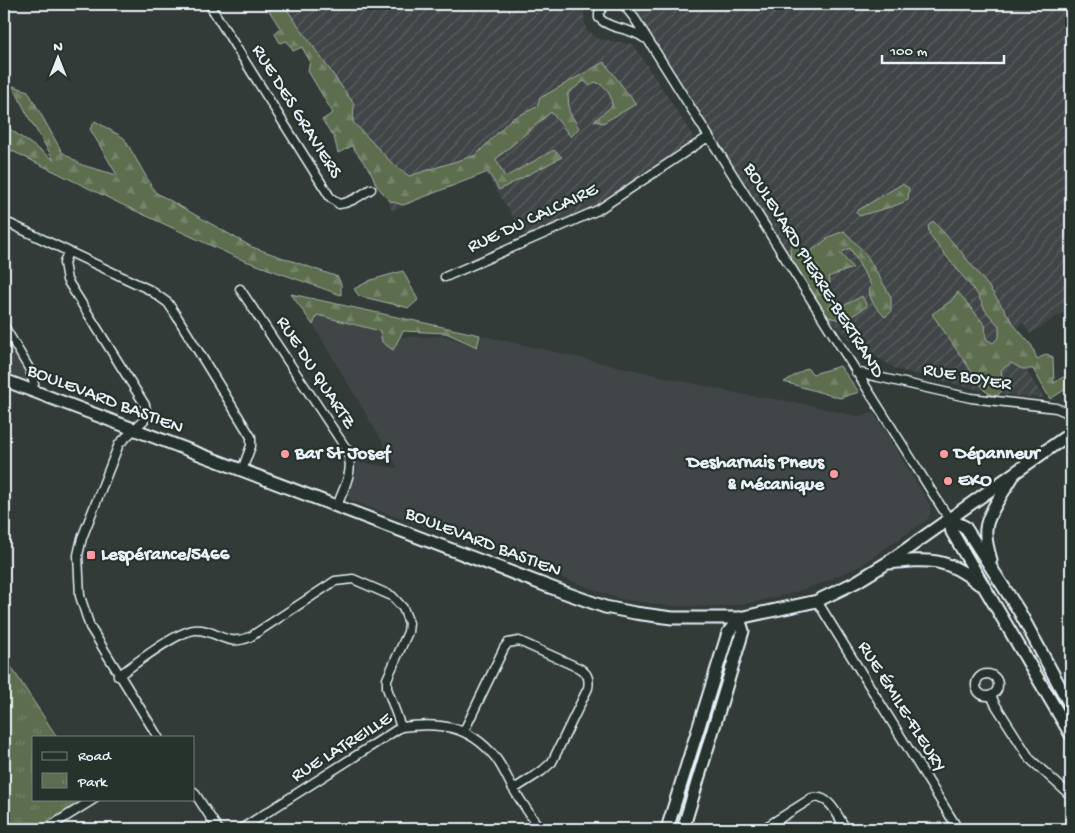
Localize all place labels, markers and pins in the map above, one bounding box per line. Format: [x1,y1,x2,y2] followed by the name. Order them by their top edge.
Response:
[294,443,392,466] place label: Bar St Josef
[952,443,1042,466] place label: Dépanneur
[279,448,291,460] marker: Bar St Josef
[938,448,950,460] marker: Dépanneur
[685,452,825,497] place label: Desharnais Pneus & Mécanique
[828,468,840,480] marker: Desharnais Pneus & Mécanique
[958,470,992,493] place label: EKO
[942,475,954,487] marker: EKO
[101,544,230,567] place label: Lespérance/5466
[85,549,97,561] marker: Lespérance/5466

